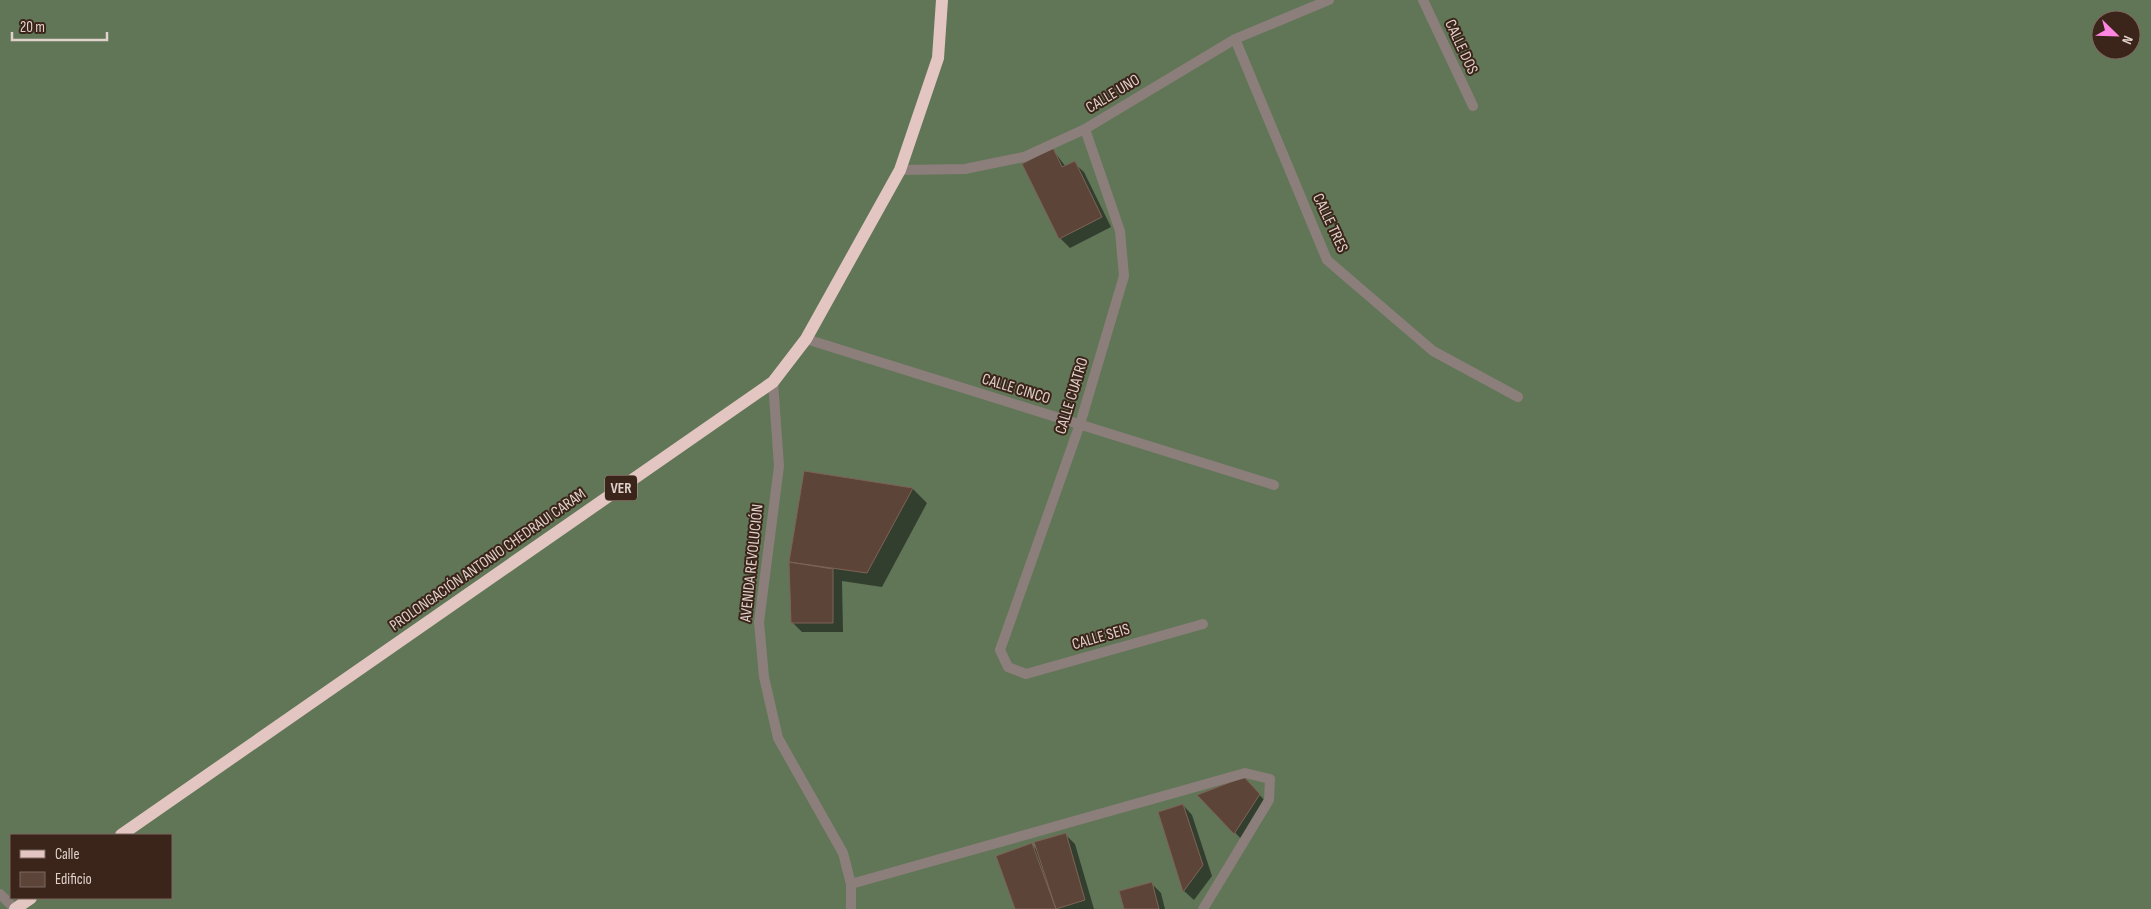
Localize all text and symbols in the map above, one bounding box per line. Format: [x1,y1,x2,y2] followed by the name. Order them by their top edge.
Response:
[12,10,108,42] scale bar
[2091,10,2141,60] north arrow
[1440,17,1482,77] street label: CALLE DOS
[20,18,45,37] text: 20 m
[2118,33,2137,47] text: N
[1083,70,1144,117] street label: CALLE UNO
[1308,190,1352,256] street label: CALLE TRES
[1051,355,1093,437] street label: CALLE CUATRO
[980,370,1052,408] street label: CALLE CINCO
[605,476,637,500] road number: VER
[386,485,590,635] street label: PROLONGACIÓN ANTONIO CHEDRAUI CARAM
[736,503,768,624] street label: AVENIDA REVOLUCIÓN
[1070,620,1132,654] street label: CALLE SEIS
[10,834,172,899] legend
[55,845,79,864] text: Calle
[55,870,92,889] text: Edificio

